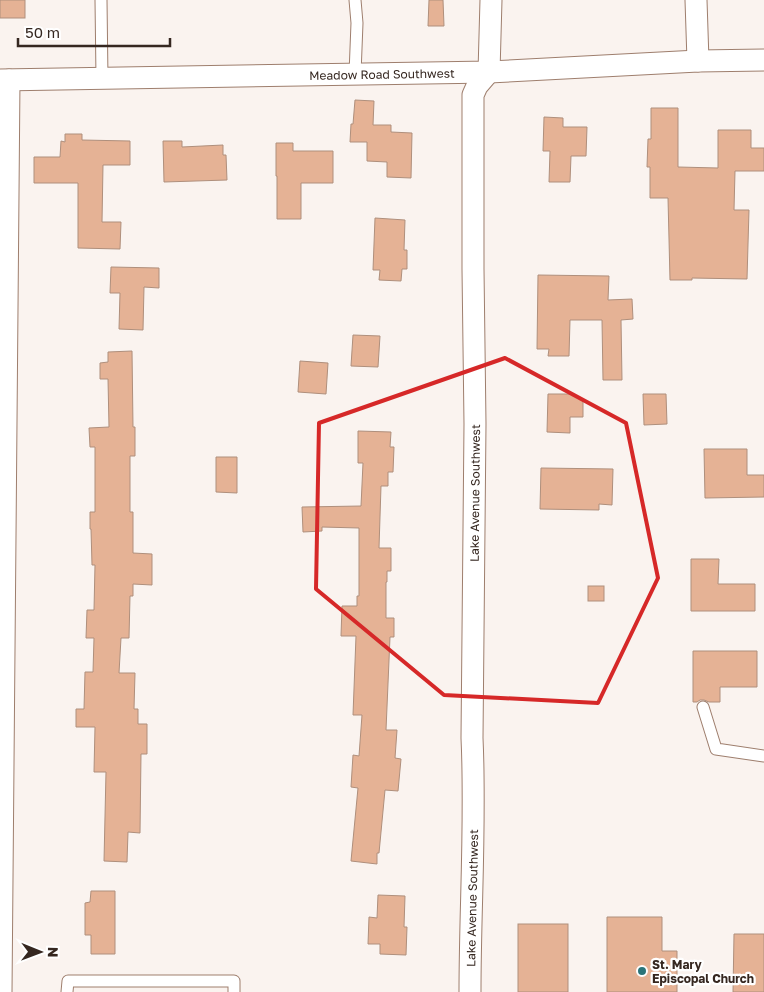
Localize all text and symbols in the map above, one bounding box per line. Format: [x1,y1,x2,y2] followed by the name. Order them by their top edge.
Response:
[18,15,170,47] scale bar
[25,23,60,41] text: 50 m
[309,65,455,82] street label: Meadow Road Southwest
[466,424,482,562] street label: Lake Avenue Southwest
[463,829,481,967] street label: Lake Avenue Southwest
[15,927,65,977] north arrow
[45,947,62,958] text: N
[652,957,754,986] place label: St. Mary Episcopal Church
[636,965,648,977] marker: St. Mary Episcopal Church

